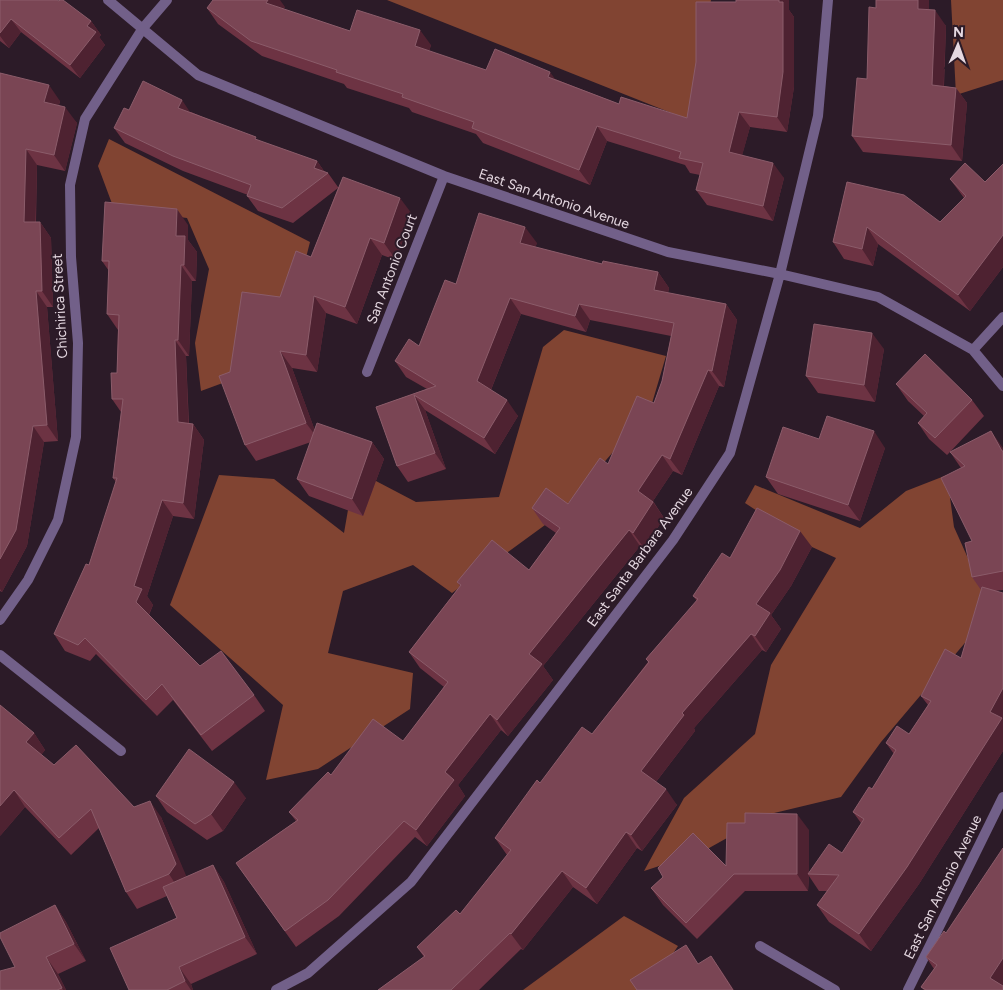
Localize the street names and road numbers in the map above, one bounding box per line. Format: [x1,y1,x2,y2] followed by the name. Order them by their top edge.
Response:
[476,165,632,233] street label: East San Antonio Avenue
[363,212,421,326] street label: San Antonio Court
[49,253,71,359] street label: Chichirica Street
[584,484,697,630] street label: East Santa Barbara Avenue
[901,812,986,962] street label: East San Antonio Avenue

